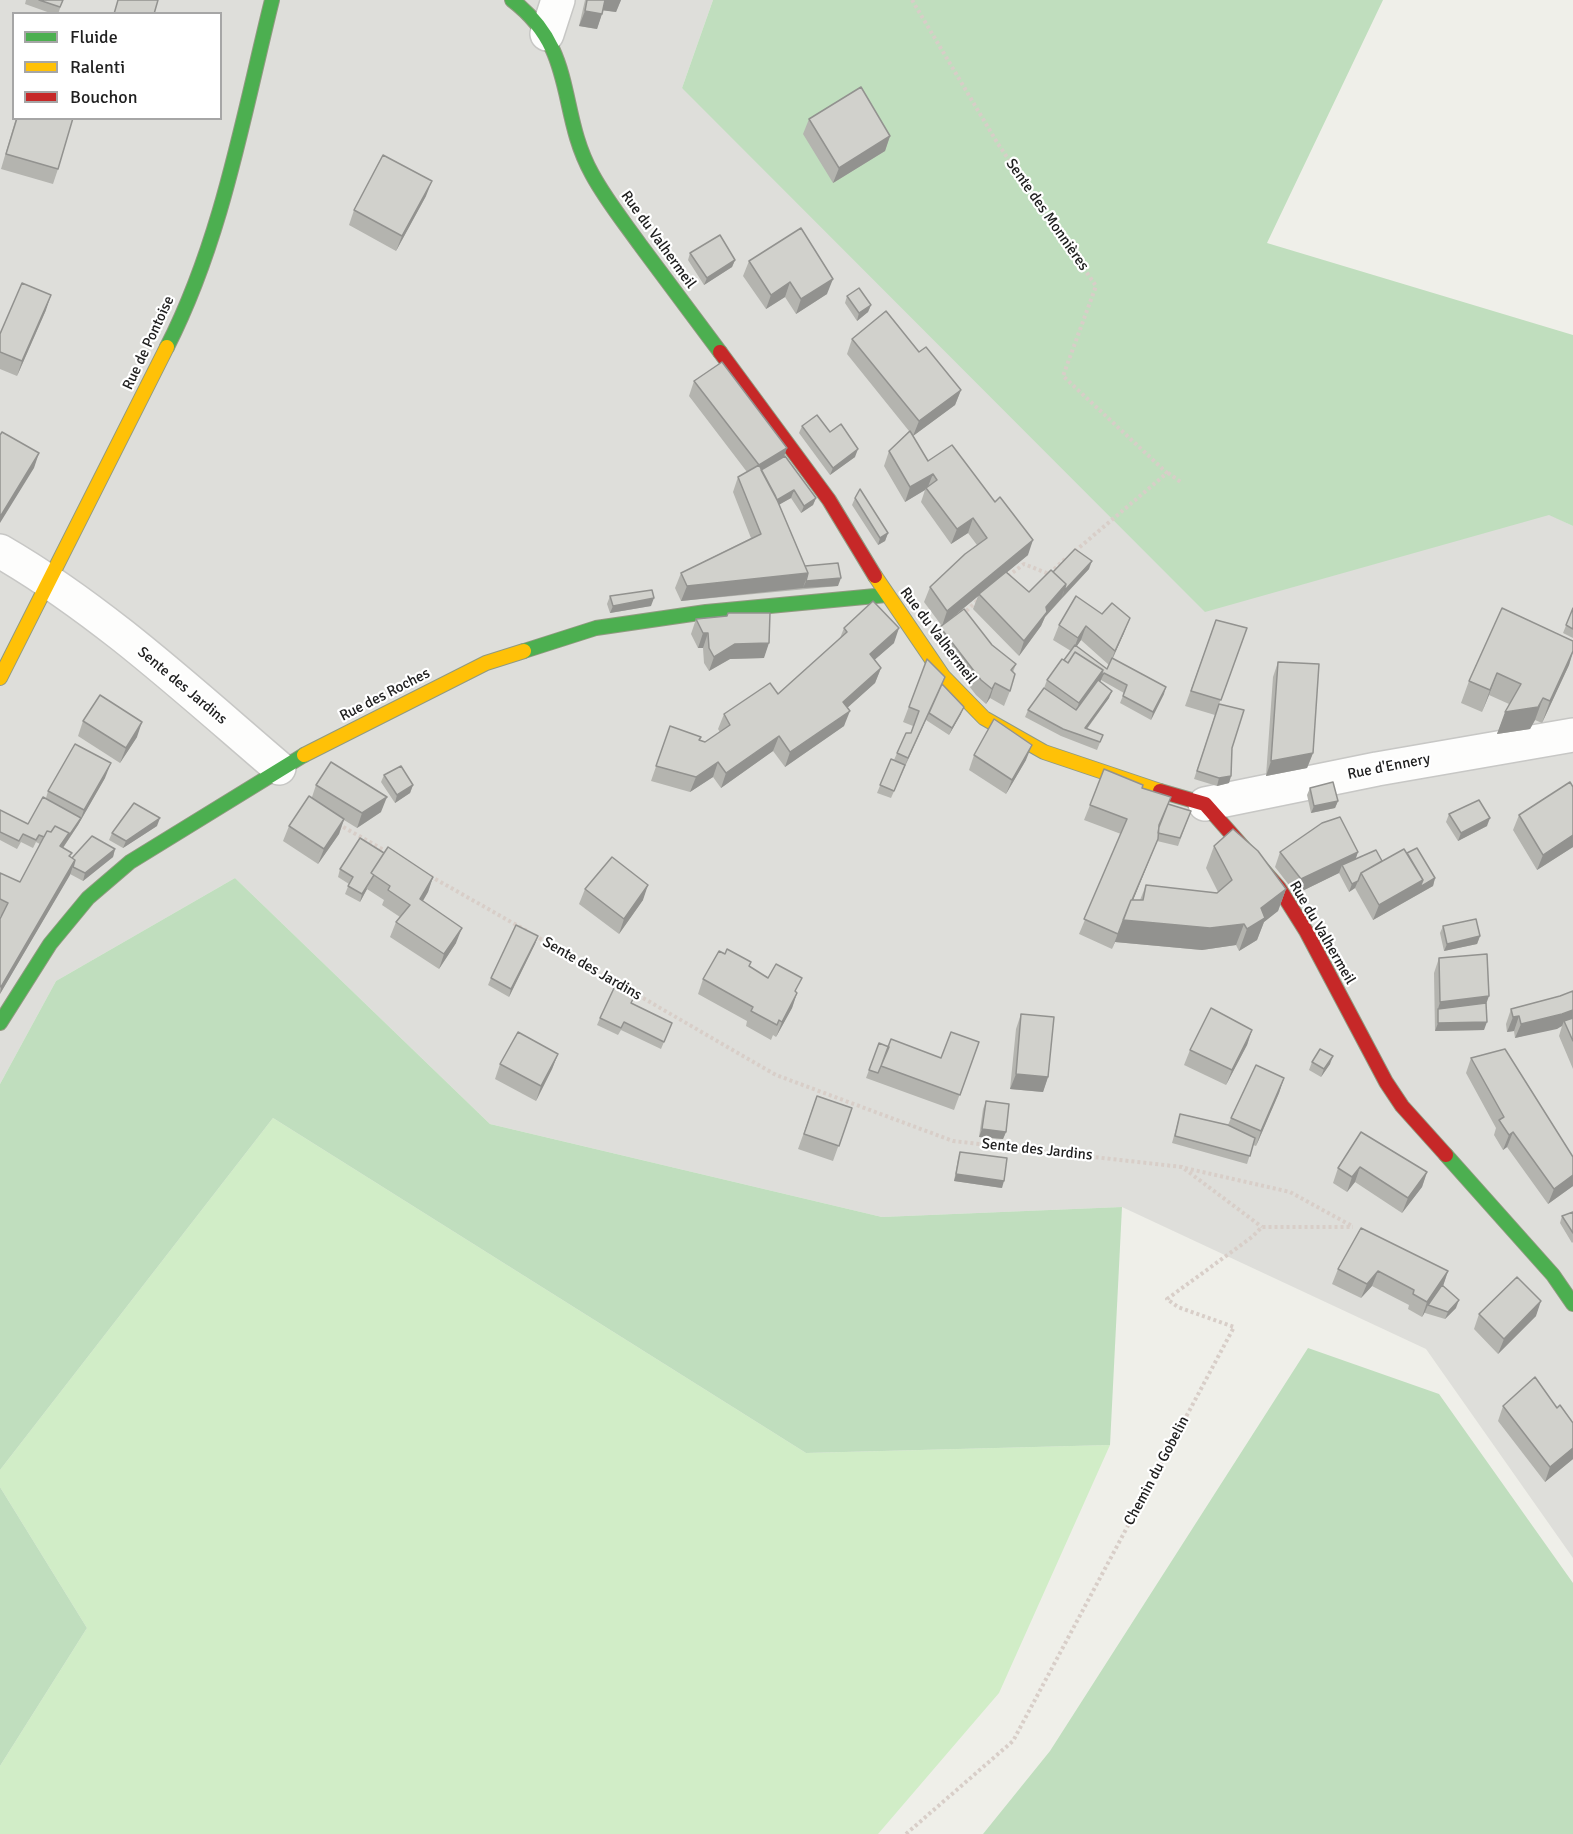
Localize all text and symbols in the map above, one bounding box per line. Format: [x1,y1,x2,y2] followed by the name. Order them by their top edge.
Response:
[12,12,222,120] legend
[70,26,118,48] text: Fluide
[70,56,125,78] text: Ralenti
[70,86,138,108] text: Bouchon
[1002,156,1092,274] street label: Sente des Monnières
[617,188,699,292] street label: Rue du Valhermeil
[119,293,179,393] street label: Rue de Pontoise
[896,584,980,688] street label: Rue du Valhermeil
[134,643,230,729] street label: Sente des Jardins
[337,665,433,725] street label: Rue des Roches
[1346,750,1432,784] street label: Rue d'Ennery
[1285,878,1359,988] street label: Rue du Valhermeil
[539,933,645,1005] street label: Sente des Jardins
[981,1135,1093,1165] street label: Sente des Jardins
[1121,1413,1193,1529] street label: Chemin du Gobelin

